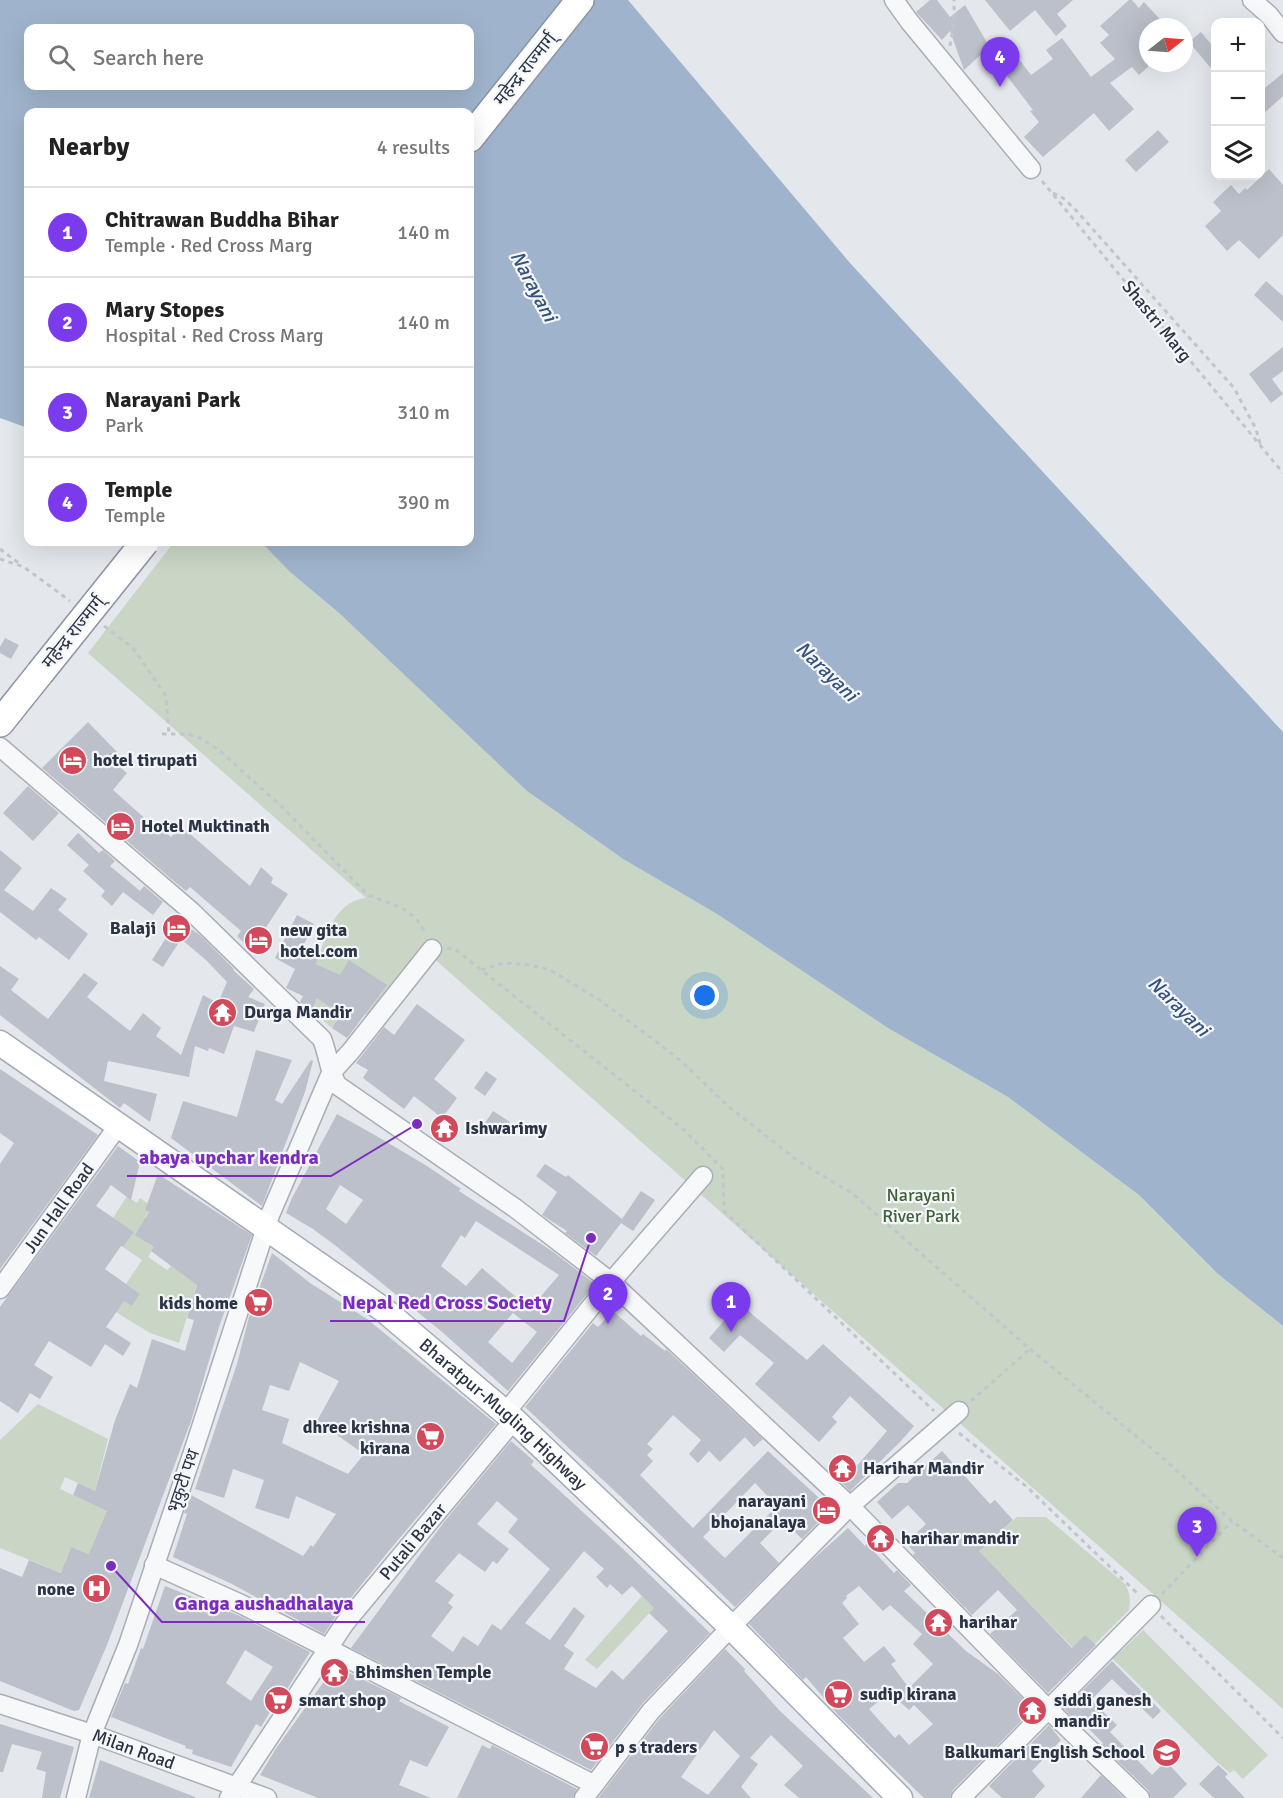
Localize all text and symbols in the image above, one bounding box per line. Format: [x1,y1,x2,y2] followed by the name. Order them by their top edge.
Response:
[1139,18,1193,72] north arrow
[1211,18,1265,180] map controls
[1211,18,1265,72] button: +
[24,24,474,90] search box
[489,26,563,110] street label: महेन्द्र राज्मार्ग्
[980,38,1020,87] pin: 4
[45,41,78,74] icon: search
[93,44,204,71] text: Search here
[1211,72,1265,126] button: −
[1211,126,1265,180] button: layers
[48,131,129,163] text: Nearby
[377,135,450,160] text: 4 results
[105,206,339,233] text: Chitrawan Buddha Bihar
[62,220,73,245] text: 1
[397,220,450,245] text: 140 m
[105,233,312,258] text: Temple · Red Cross Marg
[505,247,563,327] water label: Narayani
[1117,276,1197,366] street label: Shastri Marg
[105,296,224,323] text: Mary Stopes
[62,310,73,335] text: 2
[397,310,450,335] text: 140 m
[105,323,324,348] text: Hospital · Red Cross Marg
[105,386,241,413] text: Narayani Park
[62,400,73,425] text: 3
[397,400,450,425] text: 310 m
[105,413,143,438] text: Park
[105,476,172,503] text: Temple
[62,490,73,515] text: 4
[397,490,450,515] text: 390 m
[105,503,165,528] text: Temple
[37,589,111,673] street label: महेन्द्र राज्मार्ग्
[790,636,864,708] water label: Narayani
[56,744,88,776] hotel icon: hotel tirupati
[93,749,197,771] place label: hotel tirupati
[104,810,136,842] hotel icon: Hotel Muktinath
[141,815,270,837] place label: Hotel Muktinath
[161,912,193,944] hotel icon: Balaji
[110,917,156,939] place label: Balaji
[280,919,358,962] place label: new gita hotel.com
[243,924,275,956] hotel icon: new gita hotel.com
[1142,971,1216,1043] water label: Narayani
[690,981,719,1010] your location
[207,996,239,1028] temple icon: Durga Mandir
[244,1001,353,1023] place label: Durga Mandir
[428,1112,460,1144] temple icon: Ishwarimy
[465,1117,547,1139] place label: Ishwarimy
[127,1138,331,1176] callout: abaya upchar kendra
[139,1145,319,1170] text: abaya upchar kendra
[19,1159,99,1257] street label: Jun Hall Road
[882,1184,960,1227] park label: Narayani River Park
[588,1274,628,1324] pin: 2
[712,1282,750,1332] pin: 1
[330,1283,564,1321] callout: Nepal Red Cross Society
[243,1287,275,1319] supermarket icon: kids home
[342,1290,552,1315] text: Nepal Red Cross Society
[159,1292,238,1314] place label: kids home
[415,1334,592,1495] street label: Bharatpur-Mugling Highway
[303,1416,410,1459] place label: dhree krishna kirana
[415,1421,447,1453] supermarket icon: dhree krishna kirana
[162,1446,205,1516] street label: भृकुटी पथ
[826,1452,858,1484] temple icon: Harihar Mandir
[863,1457,985,1479] place label: Harihar Mandir
[711,1490,806,1533] place label: narayani bhojanalaya
[811,1495,843,1527] hotel icon: narayani bhojanalaya
[375,1498,451,1584] street label: Putali Bazar
[1178,1508,1216,1557] pin: 3
[864,1522,896,1554] temple icon: harihar mandir
[901,1527,1020,1549] place label: harihar mandir
[80,1573,112,1605] hospital icon: none
[37,1578,75,1600] place label: none
[162,1584,365,1622] callout: Ganga aushadhalaya
[175,1591,353,1616] text: Ganga aushadhalaya
[922,1606,954,1638] temple icon: harihar
[959,1611,1018,1633] place label: harihar
[318,1656,350,1688] temple icon: Bhimshen Temple
[355,1661,491,1683] place label: Bhimshen Temple
[823,1678,855,1710] supermarket icon: sudip kirana
[860,1683,957,1705] place label: sudip kirana
[262,1684,294,1716] supermarket icon: smart shop
[299,1689,386,1711] place label: smart shop
[1054,1689,1152,1732] place label: siddi ganesh mandir
[1017,1694,1049,1726] temple icon: siddi ganesh mandir
[89,1724,178,1774] street label: Milan Road
[578,1731,610,1763] supermarket icon: p s traders
[615,1736,697,1758] place label: p s traders
[1150,1736,1182,1768] school or university icon: Balkumari English School
[944,1741,1145,1763] place label: Balkumari English School

